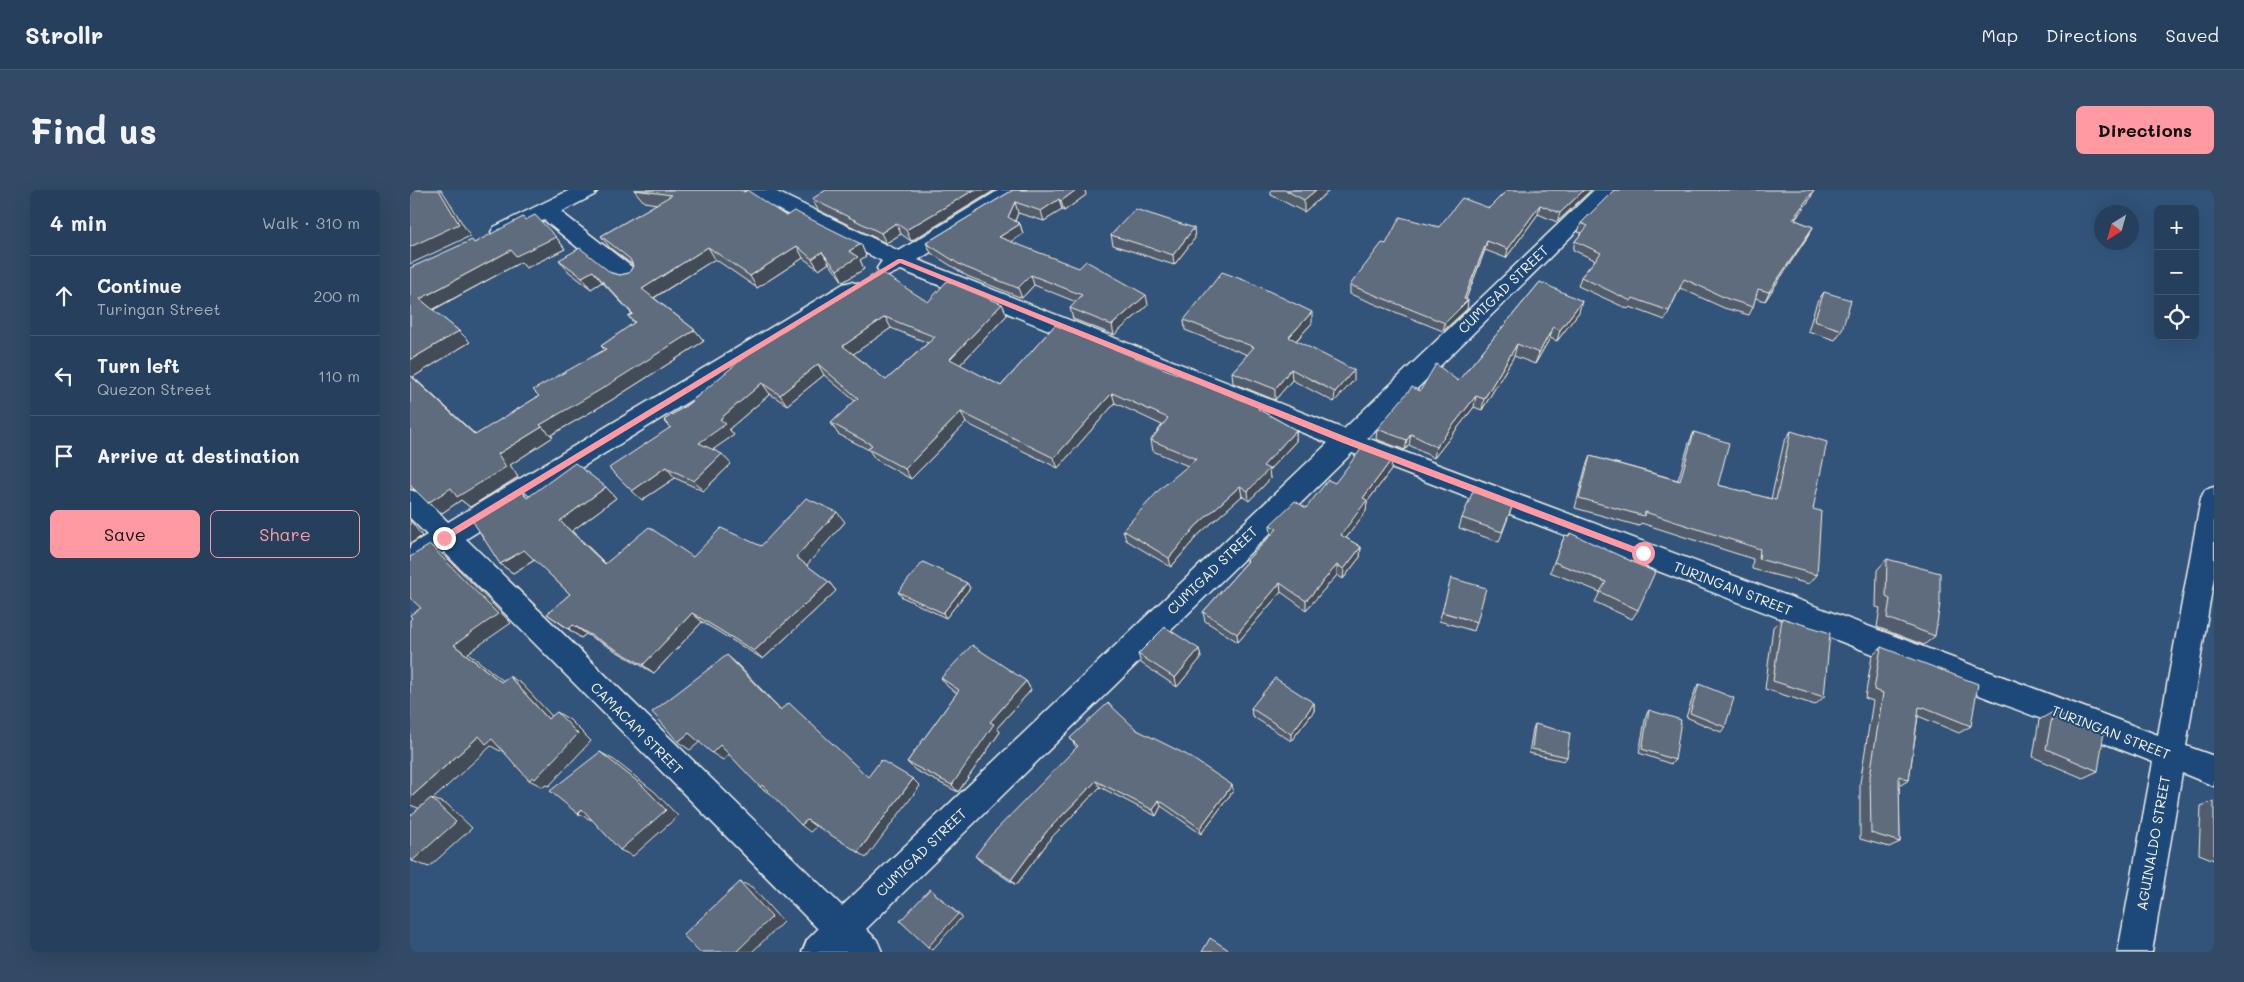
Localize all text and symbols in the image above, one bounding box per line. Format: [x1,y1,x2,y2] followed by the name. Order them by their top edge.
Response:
[25,19,103,50] text: Strollr
[1981,23,2018,47] text: Map
[2046,23,2138,47] text: Directions
[2166,23,2219,47] text: Saved
[2076,106,2214,154] button: Directions
[30,107,157,153] text: Find us
[2094,205,2139,250] north arrow
[2154,205,2199,340] map controls
[2154,205,2199,250] button: +
[50,209,107,236] text: 4 min
[262,212,360,233] text: Walk · 310 m
[1453,241,1553,337] street label: CUMIGAD STREET
[2154,250,2199,295] button: −
[97,273,182,298] text: Continue
[50,282,78,310] icon: ahead
[313,285,360,306] text: 200 m
[2154,295,2199,340] button: locate
[97,298,221,319] text: Turingan Street
[97,353,180,378] text: Turn left
[50,362,78,390] icon: left
[318,365,360,386] text: 110 m
[97,378,211,399] text: Quezon Street
[50,442,78,470] icon: arrive
[97,443,300,468] text: Arrive at destination
[50,510,200,558] button: Save
[210,510,360,558] button: Share
[1162,522,1262,618] street label: CUMIGAD STREET
[433,527,456,550] route end
[1632,542,1655,565] route start
[1671,557,1795,620] street label: TURINGAN STREET
[587,678,688,779] street label: CAMACAM STREET
[2049,701,2173,764] street label: TURINGAN STREET
[2132,774,2174,912] street label: AGUINALDO STREET
[871,804,971,900] street label: CUMIGAD STREET

